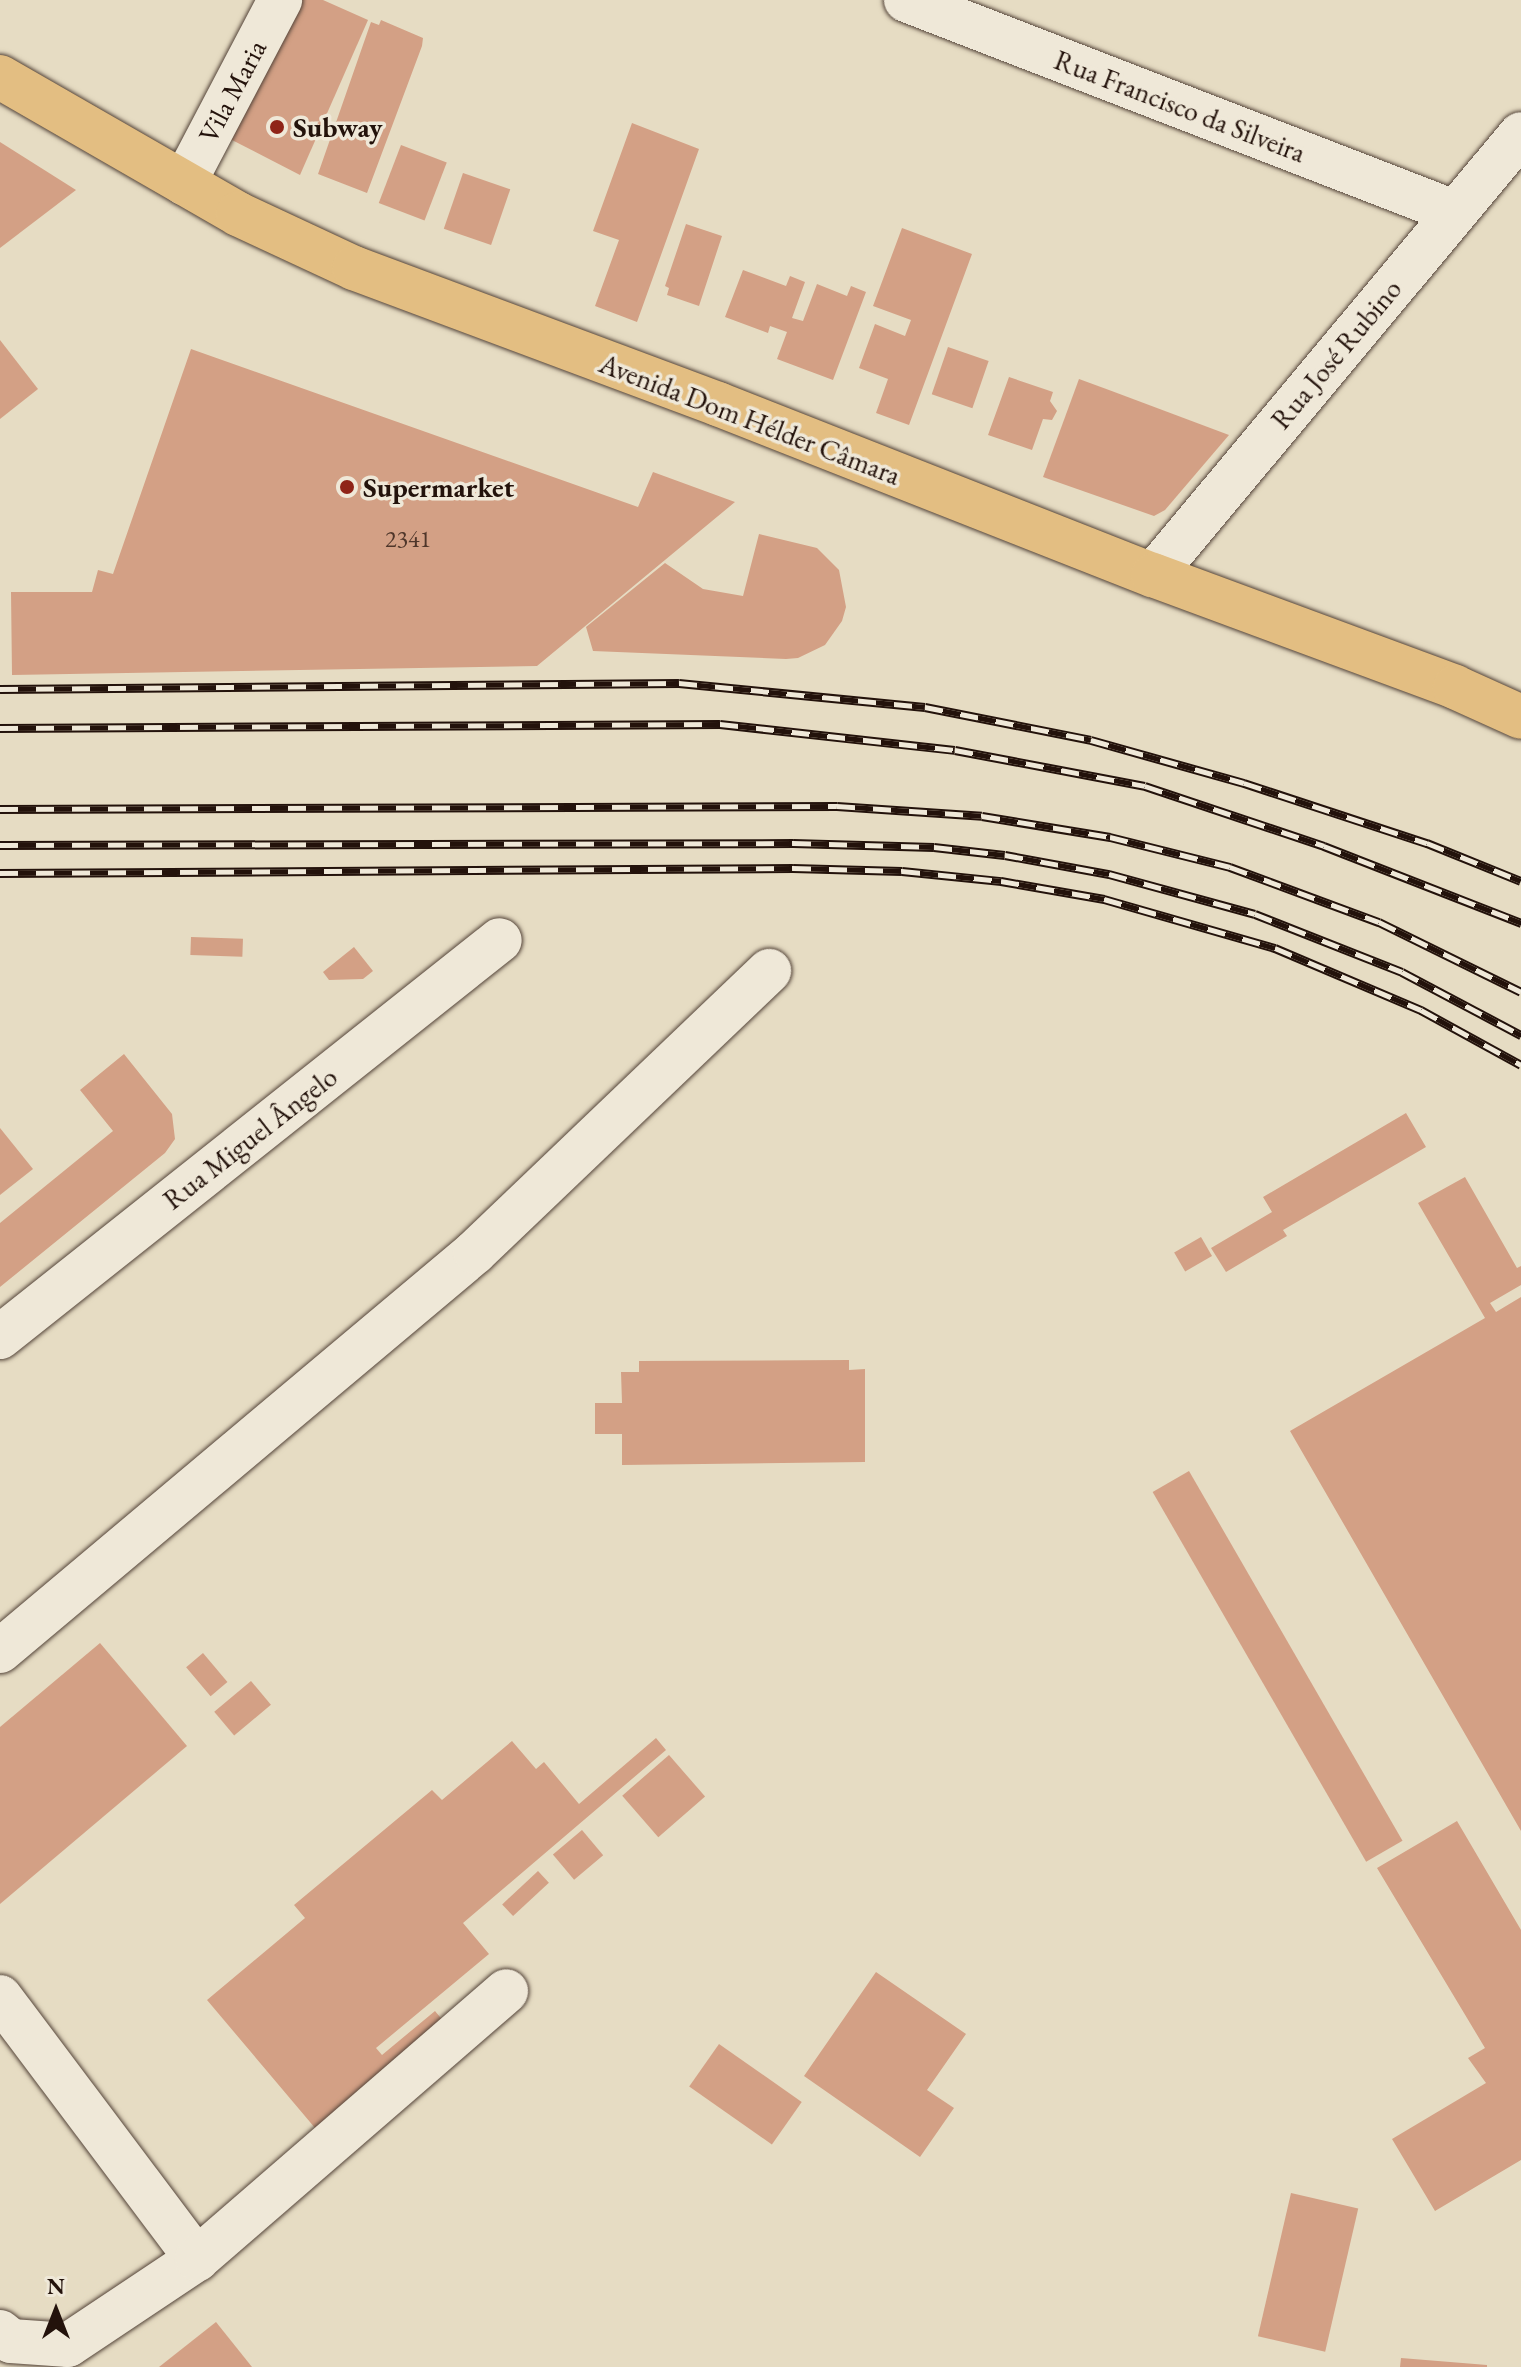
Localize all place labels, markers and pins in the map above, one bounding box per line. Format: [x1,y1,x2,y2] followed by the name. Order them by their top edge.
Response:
[293,110,382,144] place label: Subway
[268,118,286,136] marker: Subway
[363,470,514,504] place label: Supermarket
[338,478,356,496] marker: Supermarket

